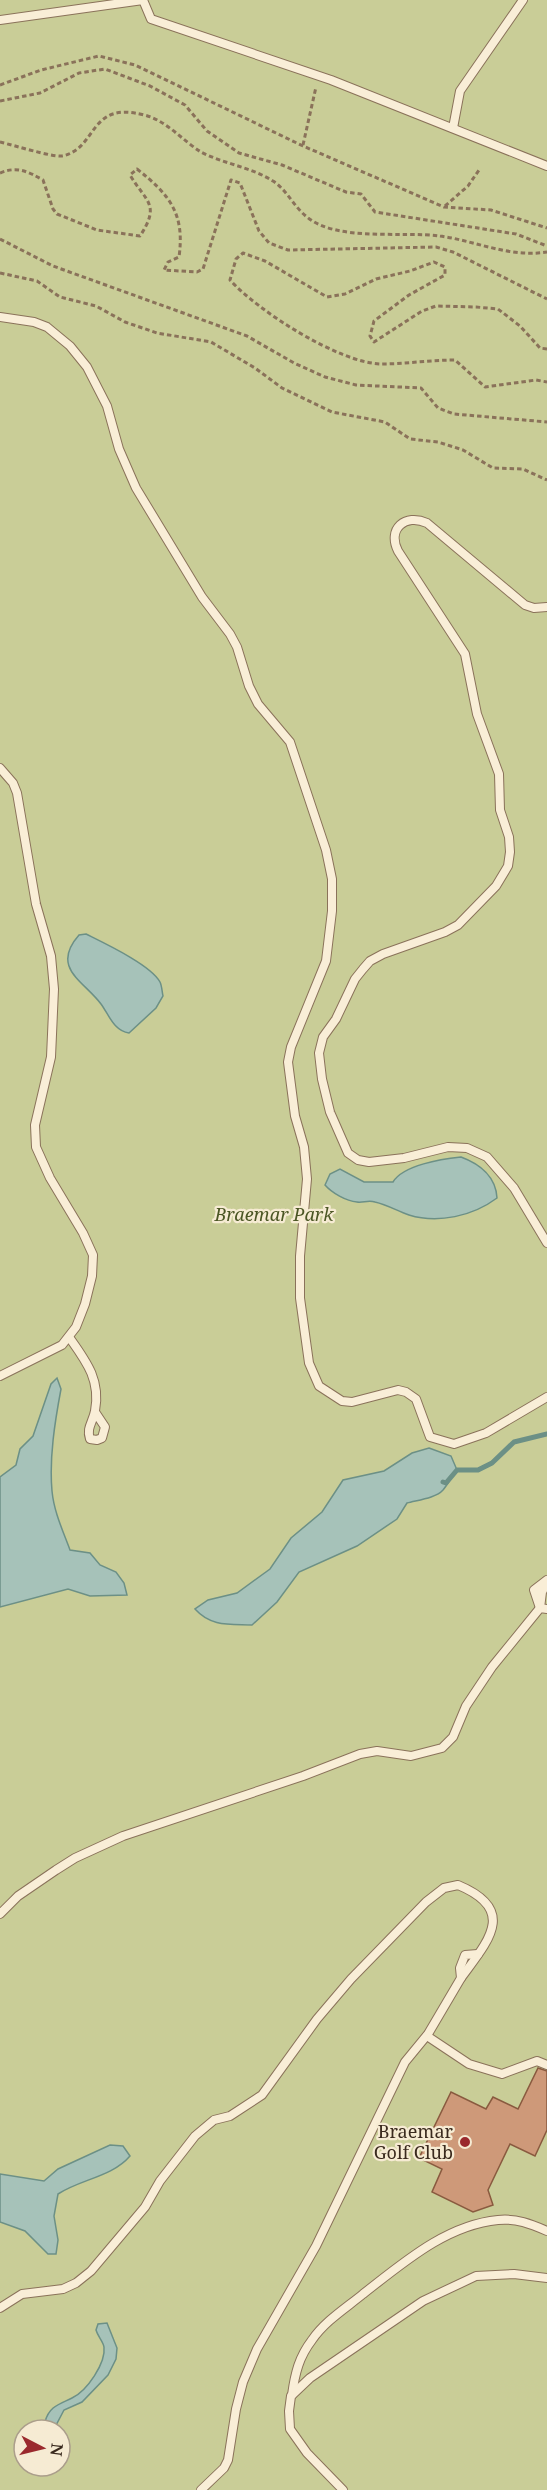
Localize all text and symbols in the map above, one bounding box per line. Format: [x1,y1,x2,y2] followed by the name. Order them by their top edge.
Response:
[213,1202,334,1226] park label: Braemar Park
[374,2119,454,2164] place label: Braemar Golf Club
[458,2135,472,2149] marker: Braemar Golf Club
[12,2418,72,2478] north arrow
[45,2442,69,2458] text: N

